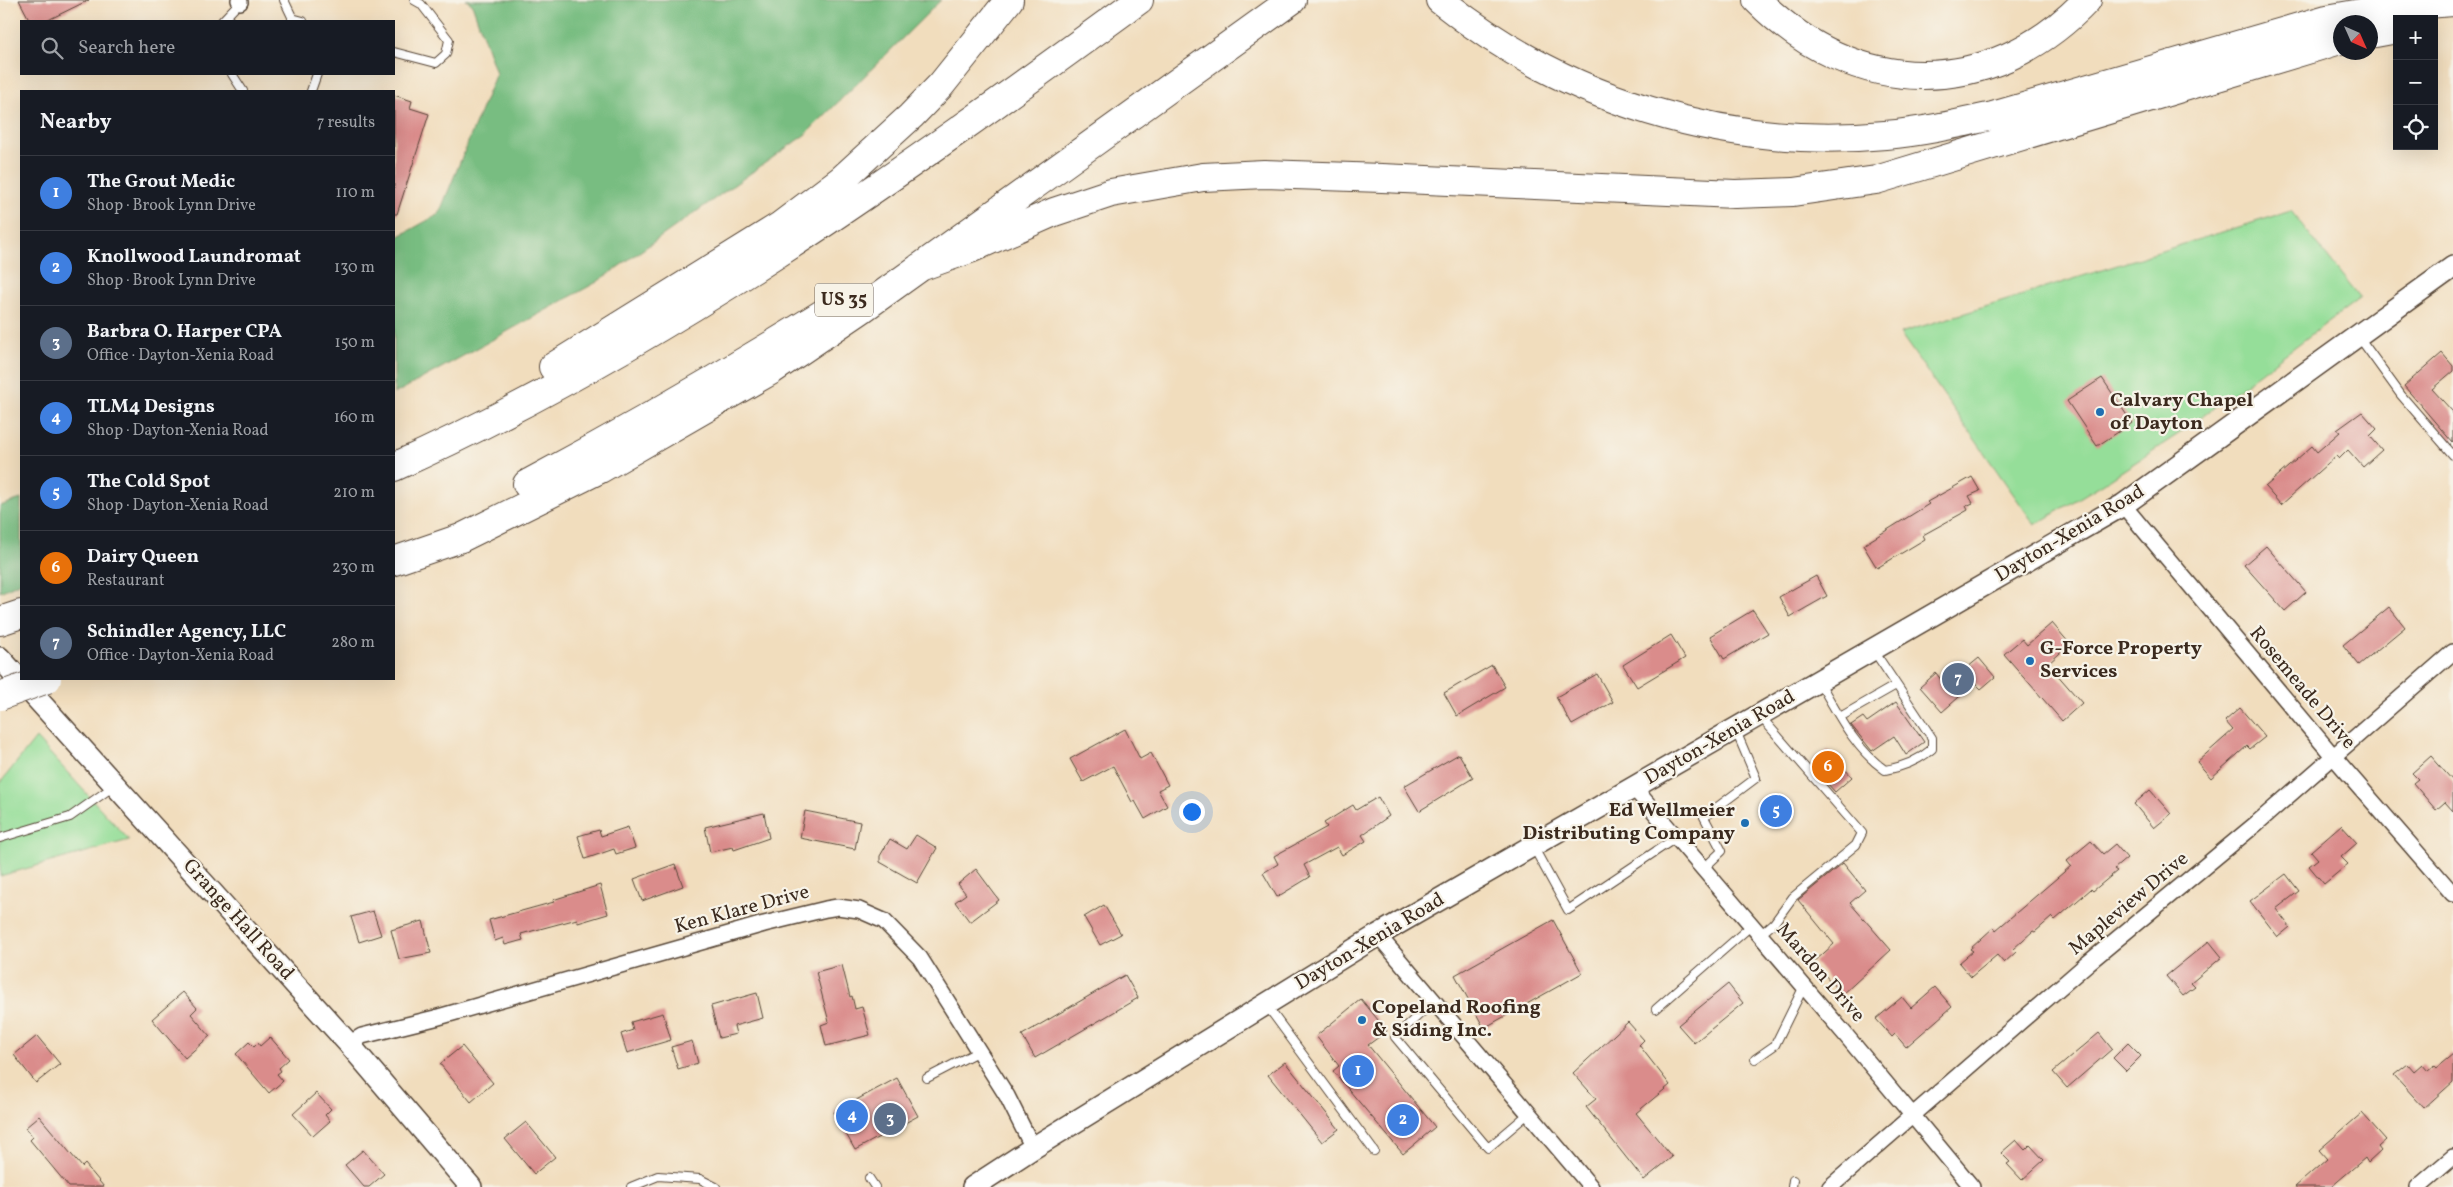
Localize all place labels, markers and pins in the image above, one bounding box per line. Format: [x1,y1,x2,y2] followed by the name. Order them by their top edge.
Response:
[2110,387,2254,438] place label: Calvary Chapel of Dayton
[2094,406,2106,418] marker: Calvary Chapel of Dayton
[2040,635,2202,686] place label: G-Force Property Services
[2024,655,2036,667] marker: G-Force Property Services
[1942,660,1974,698] pin: 7
[1812,748,1844,786] pin: 6
[1760,792,1792,830] pin: 5
[1523,797,1735,848] place label: Ed Wellmeier Distributing Company
[1739,817,1751,829] marker: Ed Wellmeier Distributing Company
[1372,994,1541,1045] place label: Copeland Roofing & Siding Inc.
[1356,1014,1368,1026] marker: Copeland Roofing & Siding Inc.
[1342,1052,1374,1090] pin: 1
[836,1097,868,1135] pin: 4
[874,1100,906,1138] pin: 3
[1387,1101,1419,1139] pin: 2

